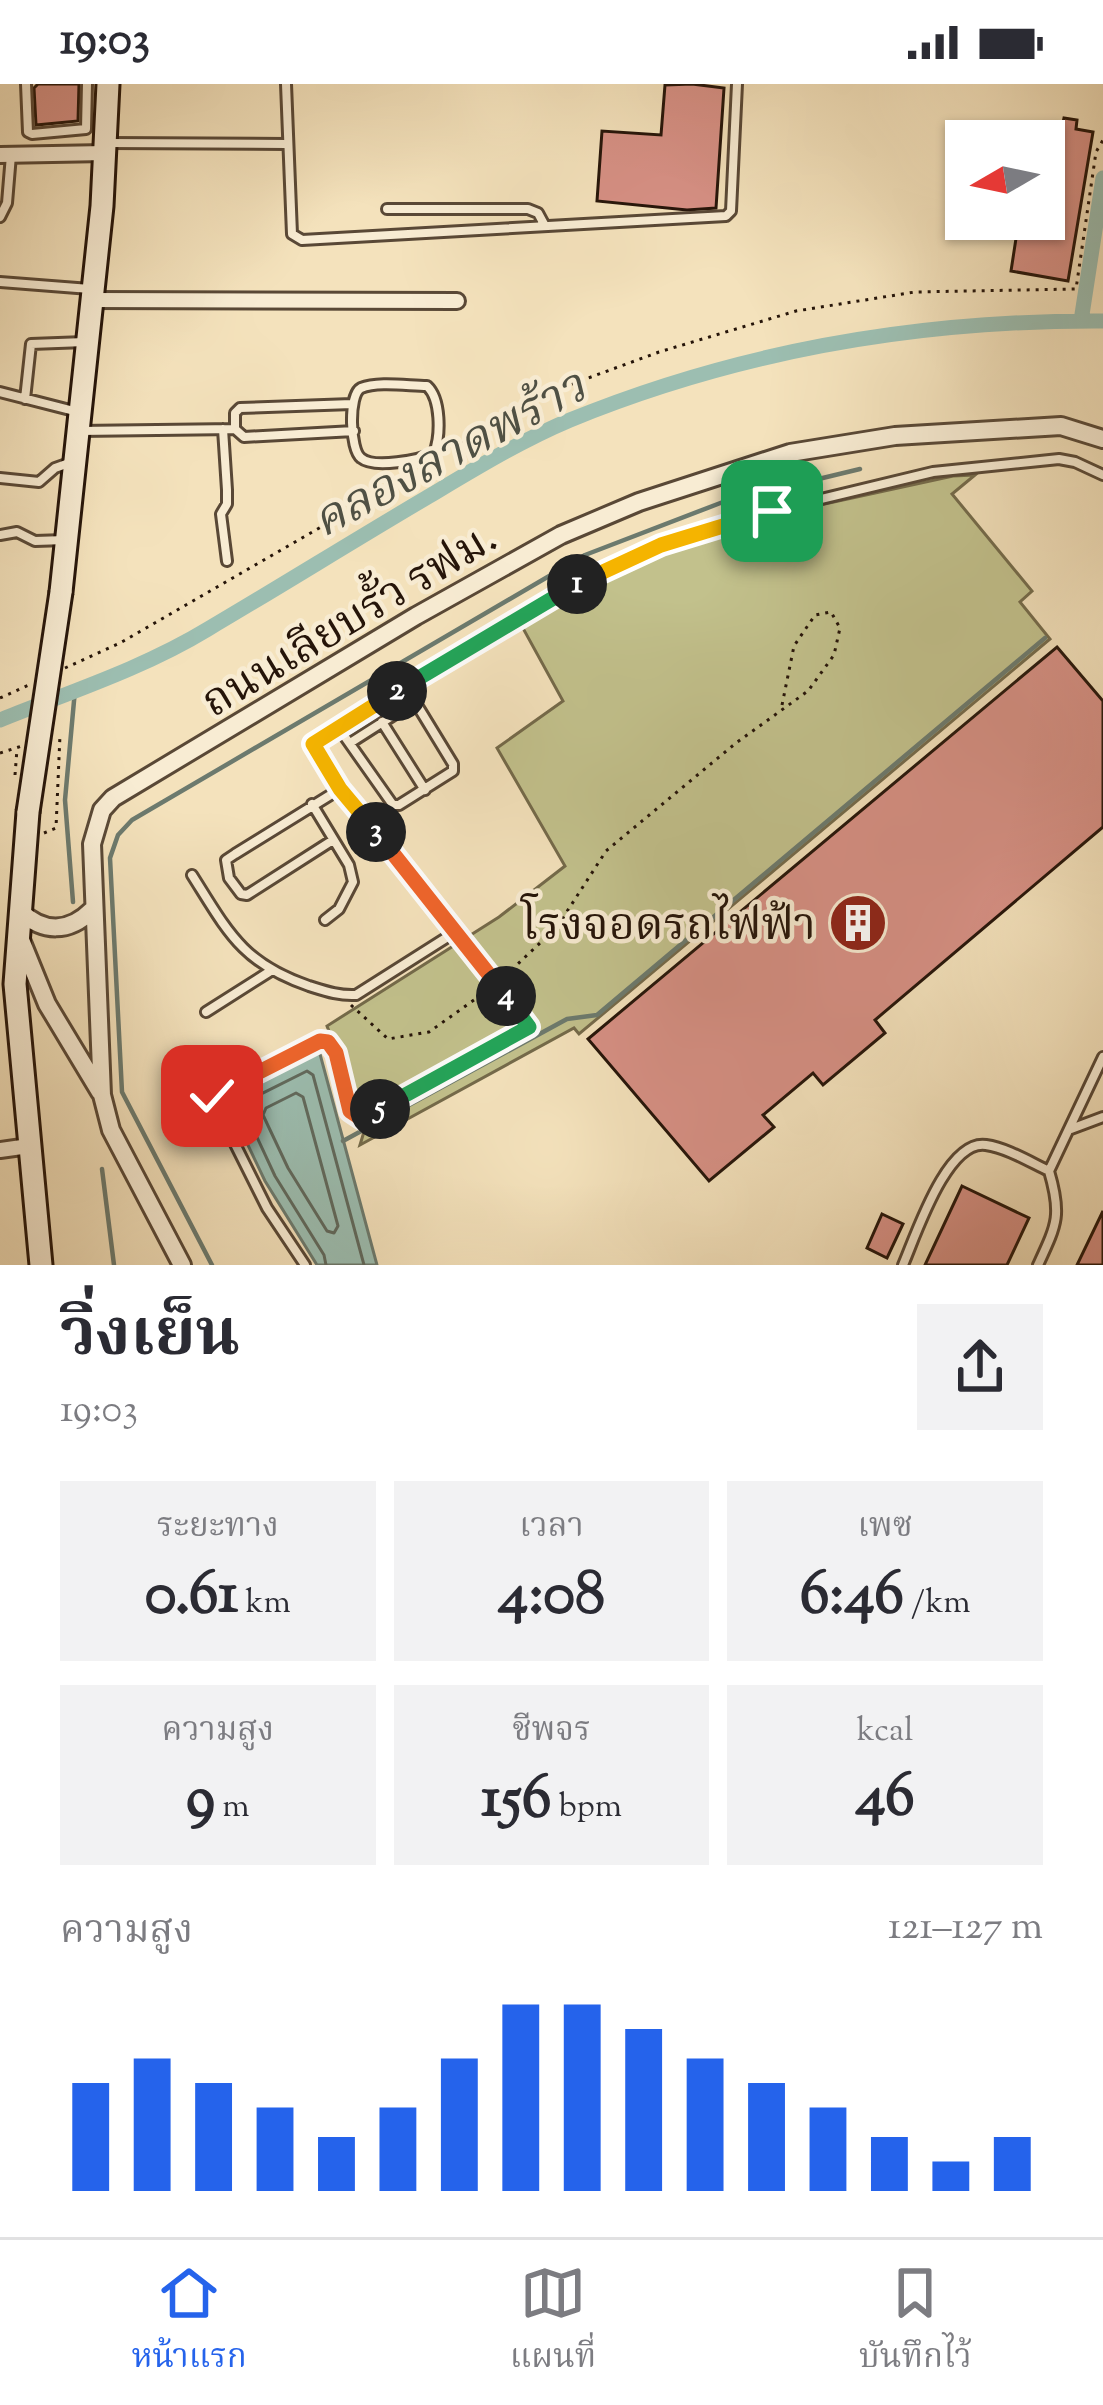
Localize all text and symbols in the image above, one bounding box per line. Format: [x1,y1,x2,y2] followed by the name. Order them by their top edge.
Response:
[60,10,150,75] text: 19:03
[945,120,1065,240] north arrow
[945,120,1065,240] map controls
[301,355,601,558] water label: คลองลาดพร้าว
[721,460,823,562] pin
[739,478,805,544] icon: arrive
[188,504,511,737] street label: ถนนเลียบรั้ว รฟม.
[547,554,607,614] pin: 1
[571,560,583,608] text: 1
[367,661,427,721] pin: 2
[389,667,405,715] text: 2
[346,802,406,862] pin: 3
[369,808,383,856] text: 3
[827,892,889,954] building icon: โรงจอดรถไฟฟ้า
[520,893,816,961] place label: โรงจอดรถไฟฟ้า
[476,966,536,1026] pin: 4
[498,972,514,1020] text: 4
[161,1045,263,1147] pin
[179,1063,245,1129] icon: check
[350,1079,410,1139] pin: 5
[374,1085,386,1133] text: 5
[60,1291,240,1386] text: วิ่งเย็น
[917,1304,1043,1430] button: share
[60,1384,138,1440] text: 19:03
[157,1504,279,1552] text: ระยะทาง
[519,1504,584,1552] text: เวลา
[858,1504,913,1552] text: เพซ
[145,1554,239,1641] text: 0.61
[498,1554,605,1641] text: 4:08
[800,1554,904,1641] text: 6:46
[239,1580,291,1628] text: km
[904,1580,971,1628] text: /km
[162,1708,274,1756] text: ความสูง
[512,1708,591,1756] text: ชีพจร
[857,1708,914,1756] text: kcal
[855,1756,915,1843] text: 46
[186,1758,215,1845] text: 9
[481,1758,552,1845] text: 156
[215,1784,250,1832] text: m
[552,1784,622,1832] text: bpm
[888,1901,1043,1957] text: 121–127 m
[60,1905,193,1961] text: ความสูง
[131,2260,247,2385] tab: หน้าแรก
[510,2260,596,2385] tab: แผนที่
[859,2260,972,2385] tab: บันทึกไว้

